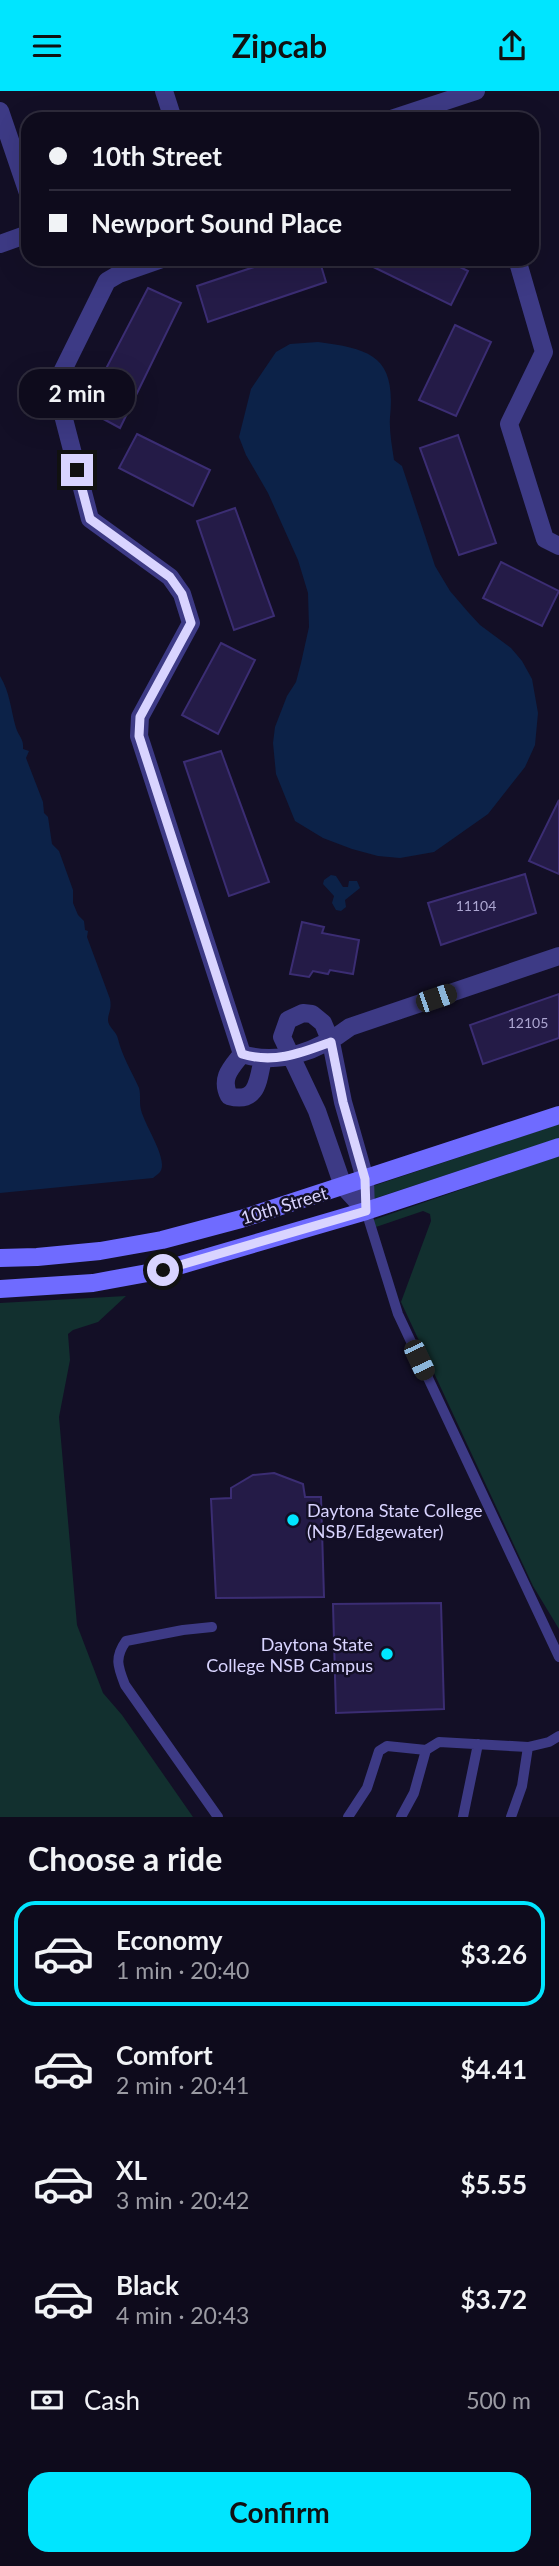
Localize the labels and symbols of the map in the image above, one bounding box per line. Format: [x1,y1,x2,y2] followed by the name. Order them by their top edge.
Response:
[19,369,135,417] callout: 2 min
[61,454,93,486] route end
[456,897,496,914] house number: 11104
[413,981,460,1015] car
[508,1014,548,1031] house number: 12105
[238,1181,330,1229] street label: 10th Street
[147,1254,179,1286] route start
[401,1337,438,1383] car
[307,1499,483,1542] place label: Daytona State College (NSB/Edgewater)
[285,1512,301,1528] marker: Daytona State College (NSB/Edgewater)
[206,1633,373,1676] place label: Daytona State College NSB Campus
[379,1646,395,1662] marker: Daytona State College NSB Campus

